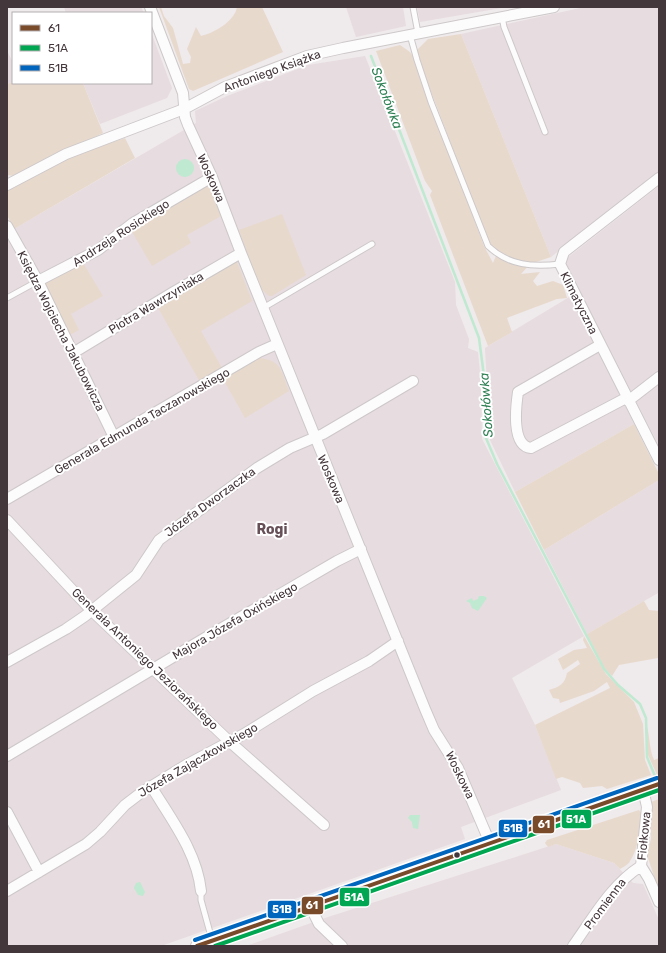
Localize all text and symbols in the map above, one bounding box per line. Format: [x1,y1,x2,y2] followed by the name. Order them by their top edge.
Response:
[12,12,152,84] legend
[48,21,60,35] text: 61
[48,41,68,55] text: 51A
[222,47,322,95] street label: Antoniego Książka
[48,61,68,75] text: 51B
[368,65,406,131] water label: Sokołówka
[194,152,228,204] street label: Woskowa
[70,196,172,270] street label: Andrzeja Rosickiego
[14,249,108,413] street label: Księdza Wojciecha Jakubowicza
[106,269,206,337] street label: Piotra Wawrzyniaka
[557,270,601,336] street label: Klimatyczna
[52,365,232,477] street label: Generała Edmunda Taczanowskiego
[476,372,496,438] water label: Sokołówka
[315,453,347,505] street label: Woskowa
[162,464,258,540] street label: Józefa Dworzaczka
[256,521,288,538] district label: Rogi
[170,579,300,663] street label: Majora Józefa Oxińskiego
[69,585,221,733] street label: Generała Antoniego Jeziorańskiego
[136,720,260,800] street label: Józefa Zajączkowskiego
[443,749,477,801] street label: Woskowa
[561,809,592,829] line badge: 51A
[634,811,654,861] street label: Fiołkowa
[566,813,586,826] text: 51A
[532,815,555,834] line badge: 61
[538,818,550,831] text: 61
[498,819,528,838] line badge: 51B
[503,822,523,835] text: 51B
[452,850,462,860] unlabelled marker
[581,876,629,932] street label: Promienna
[339,887,370,907] line badge: 51A
[344,891,364,904] text: 51A
[301,896,324,915] line badge: 61
[306,899,318,912] text: 61
[267,900,297,919] line badge: 51B
[272,903,292,916] text: 51B

